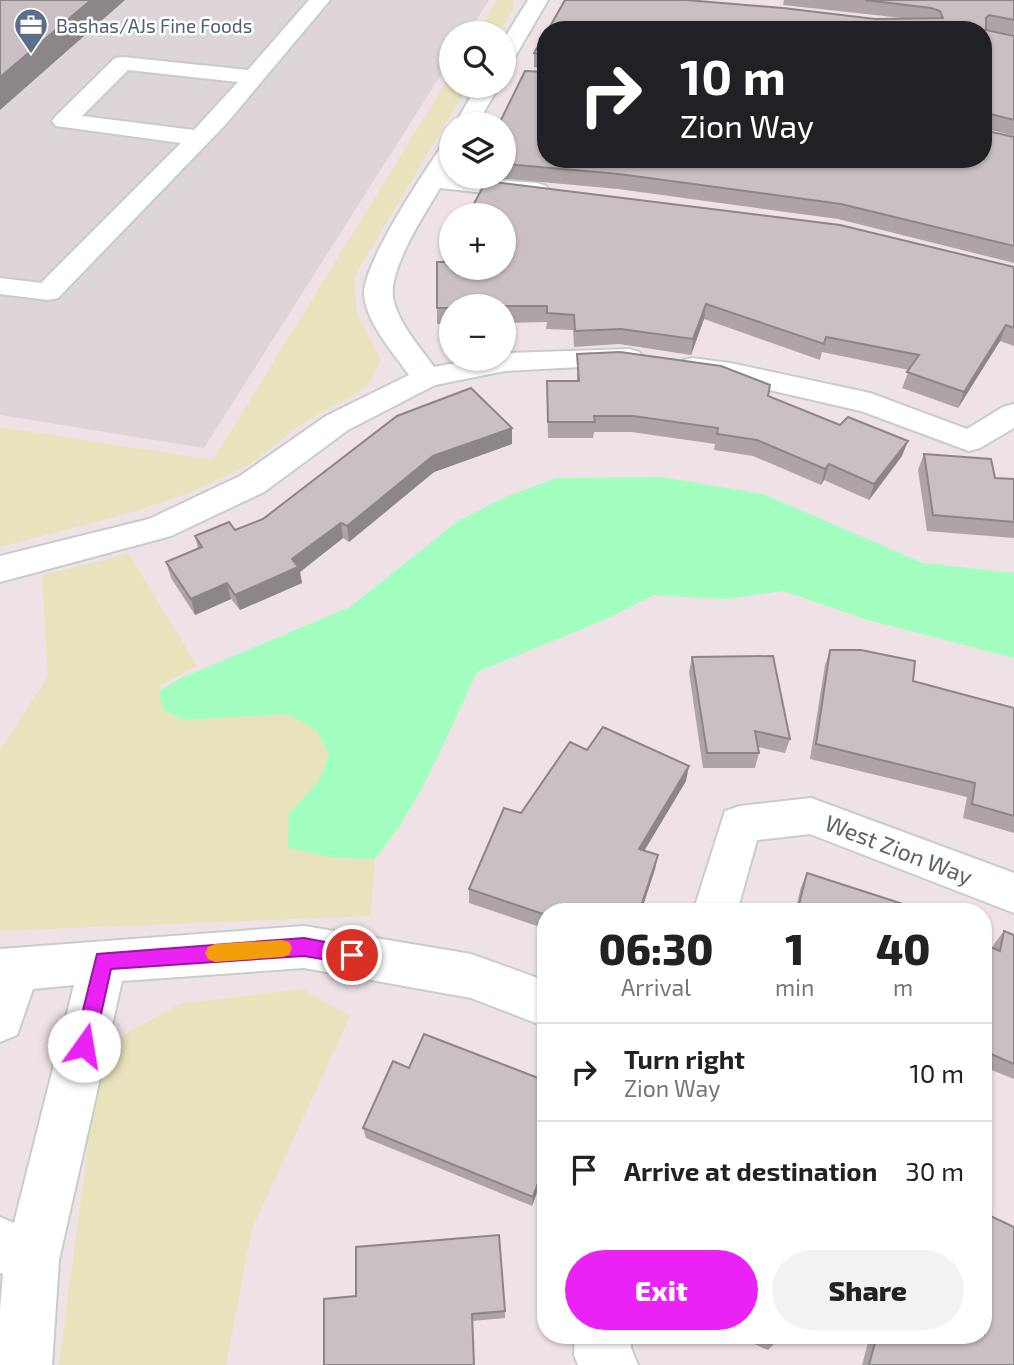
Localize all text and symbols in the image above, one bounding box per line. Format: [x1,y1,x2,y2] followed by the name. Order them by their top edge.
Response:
[12,6,50,55] office icon: Bashas/AJs Fine Foods
[56,14,252,37] place label: Bashas/AJs Fine Foods
[439,21,516,371] map controls
[439,21,516,98] button: search
[680,46,786,105] text: 10 m
[565,49,656,140] icon: right
[680,106,814,144] text: Zion Way
[439,112,516,189] button: layers
[439,203,516,280] button: +
[439,294,516,371] button: −
[821,808,977,890] street label: West Zion Way
[599,923,713,973] text: 06:30
[785,923,804,973] text: 1
[876,923,930,973] text: 40
[322,925,382,985] pin
[333,936,371,974] icon: arrive
[621,973,691,1001] text: Arrival
[775,973,814,1001] text: min
[893,973,913,1001] text: m
[47,1009,121,1083] position arrow
[624,1043,745,1074] text: Turn right
[565,1053,603,1091] icon: right
[909,1057,964,1088] text: 10 m
[624,1074,720,1102] text: Zion Way
[565,1151,603,1189] icon: arrive
[624,1155,877,1186] text: Arrive at destination
[905,1155,964,1186] text: 30 m
[565,1250,758,1330] button: Exit
[772,1250,964,1330] button: Share

